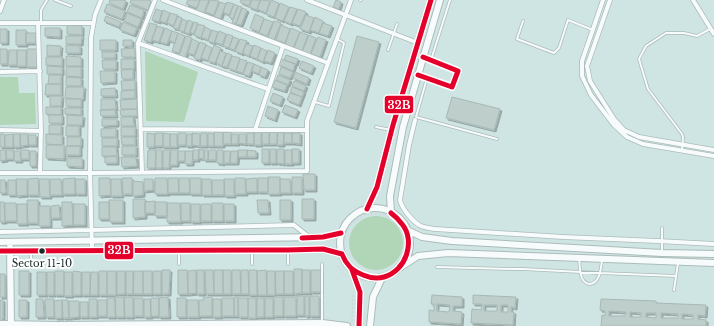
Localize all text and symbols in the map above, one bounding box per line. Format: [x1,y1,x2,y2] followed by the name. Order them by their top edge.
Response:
[384,95,414,114] line badge: 32B
[388,98,411,112] text: 32B
[104,241,134,260] line badge: 32B
[108,243,131,257] text: 32B
[37,246,47,256] marker: Sector 11-10
[12,257,72,270] place label: Sector 11-10

